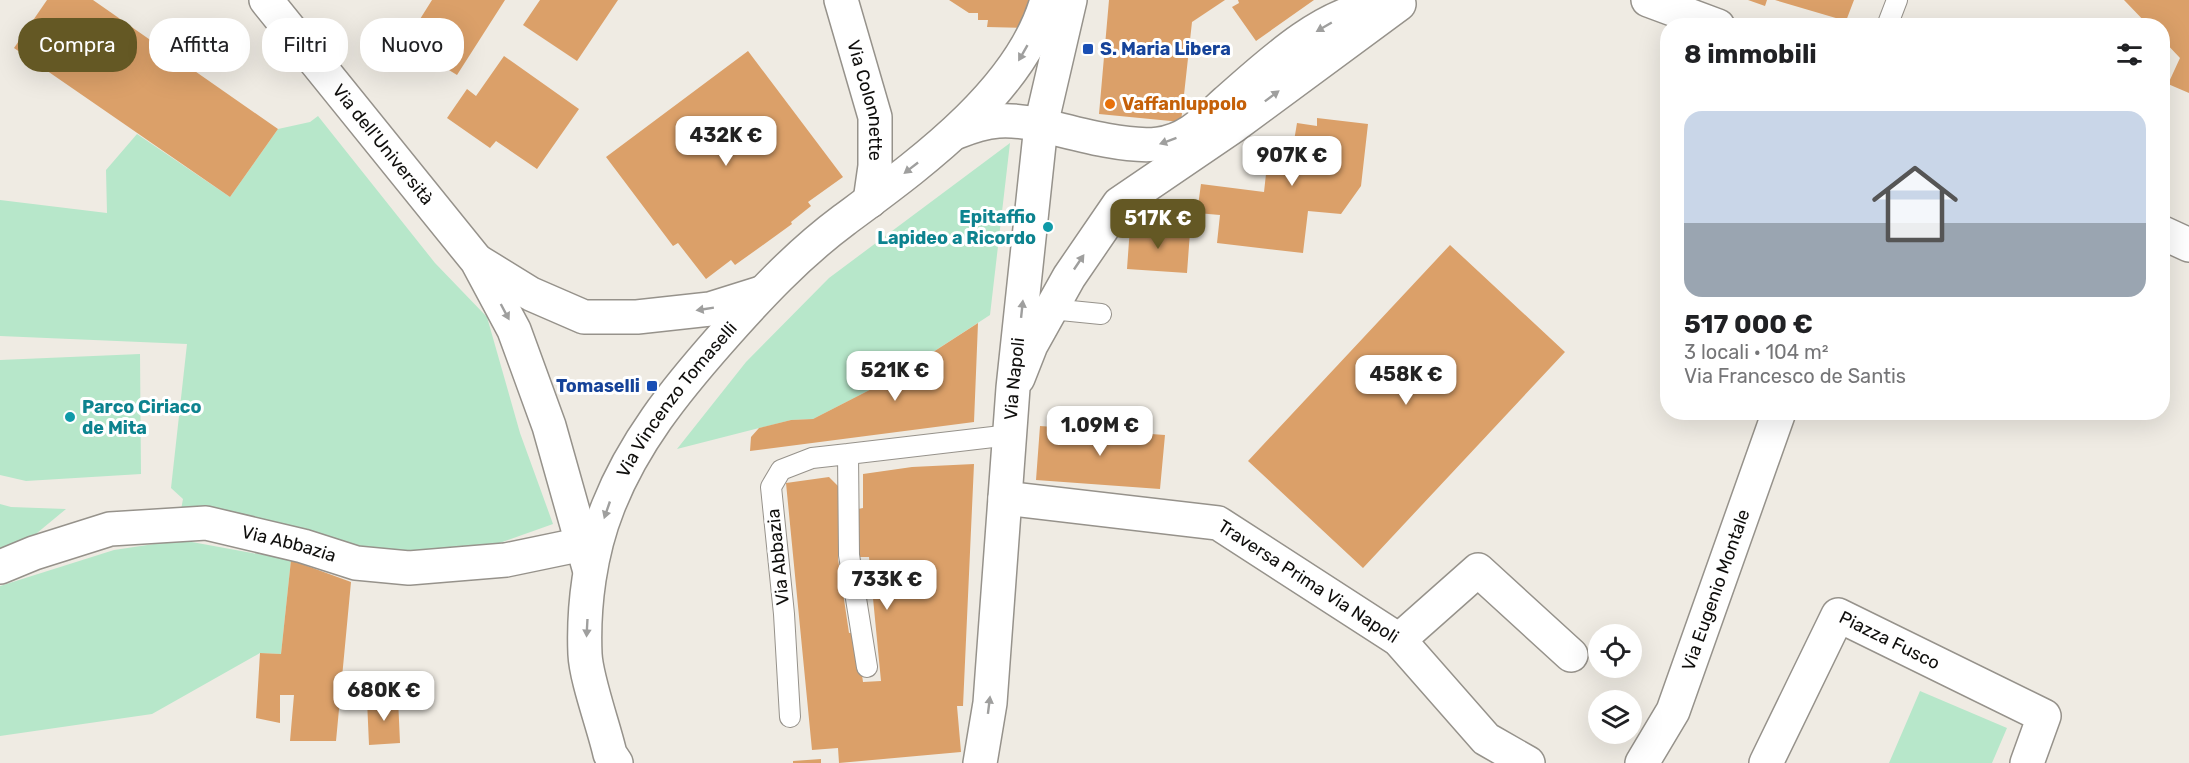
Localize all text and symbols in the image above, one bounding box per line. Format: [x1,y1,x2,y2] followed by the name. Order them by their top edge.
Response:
[18,18,137,72] chip: Compra
[149,18,250,72] chip: Affitta
[262,18,348,72] chip: Filtri
[360,18,464,72] chip: Nuovo
[1315,22,1332,32] one-way arrow
[842,37,886,161] street label: Via Colonnette
[1100,38,1231,60] place label: S. Maria Libera
[2113,38,2146,71] icon: filters
[1684,39,1817,70] text: 8 immobili
[1081,42,1095,56] marker: S. Maria Libera
[1018,45,1028,62] one-way arrow
[328,80,438,209] street label: Via dell'Università
[1265,91,1280,103] one-way arrow
[1122,93,1247,115] place label: Vaffanluppolo
[1103,97,1117,111] marker: Vaffanluppolo
[677,116,775,167] pin: 432K €
[690,123,762,147] text: 432K €
[1159,136,1177,146] one-way arrow
[1243,136,1341,187] pin: 907K €
[1256,143,1328,167] text: 907K €
[1861,150,1969,258] icon: home
[903,162,919,175] one-way arrow
[1109,199,1207,250] pin: 517K €
[877,206,1036,249] place label: Epitaffio Lapideo a Ricordo
[1124,206,1192,230] text: 517K €
[1041,220,1055,234] marker: Epitaffio Lapideo a Ricordo
[1073,255,1085,271] one-way arrow
[1017,300,1027,319] one-way arrow
[500,304,510,321] one-way arrow
[695,304,714,313] one-way arrow
[1684,309,1813,340] text: 517 000 €
[612,317,742,481] street label: Via Vincenzo Tomaselli
[1000,336,1029,421] street label: Via Napoli
[1684,340,1829,364] text: 3 locali · 104 m²
[846,351,944,402] pin: 521K €
[1357,355,1455,406] pin: 458K €
[861,358,930,382] text: 521K €
[1369,362,1443,386] text: 458K €
[1684,364,1906,388] text: Via Francesco de Santis
[556,375,640,397] place label: Tomaselli
[645,379,659,393] marker: Tomaselli
[82,396,201,439] place label: Parco Ciriaco de Mita
[1045,406,1155,457] pin: 1.09M €
[63,410,77,424] marker: Parco Ciriaco de Mita
[1061,413,1139,437] text: 1.09M €
[602,502,612,520] one-way arrow
[1677,506,1755,674] street label: Via Eugenio Montale
[762,508,794,606] street label: Via Abbazia
[1214,515,1403,648] street label: Traversa Prima Via Napoli
[239,521,339,567] street label: Via Abbazia
[838,560,936,611] pin: 733K €
[852,567,922,591] text: 733K €
[1836,606,1943,674] street label: Piazza Fusco
[582,619,591,638] one-way arrow
[1588,624,1642,744] map controls
[1588,624,1642,678] button: locate
[335,671,433,722] pin: 680K €
[347,678,421,702] text: 680K €
[1588,690,1642,744] button: layers
[985,696,994,715] one-way arrow

